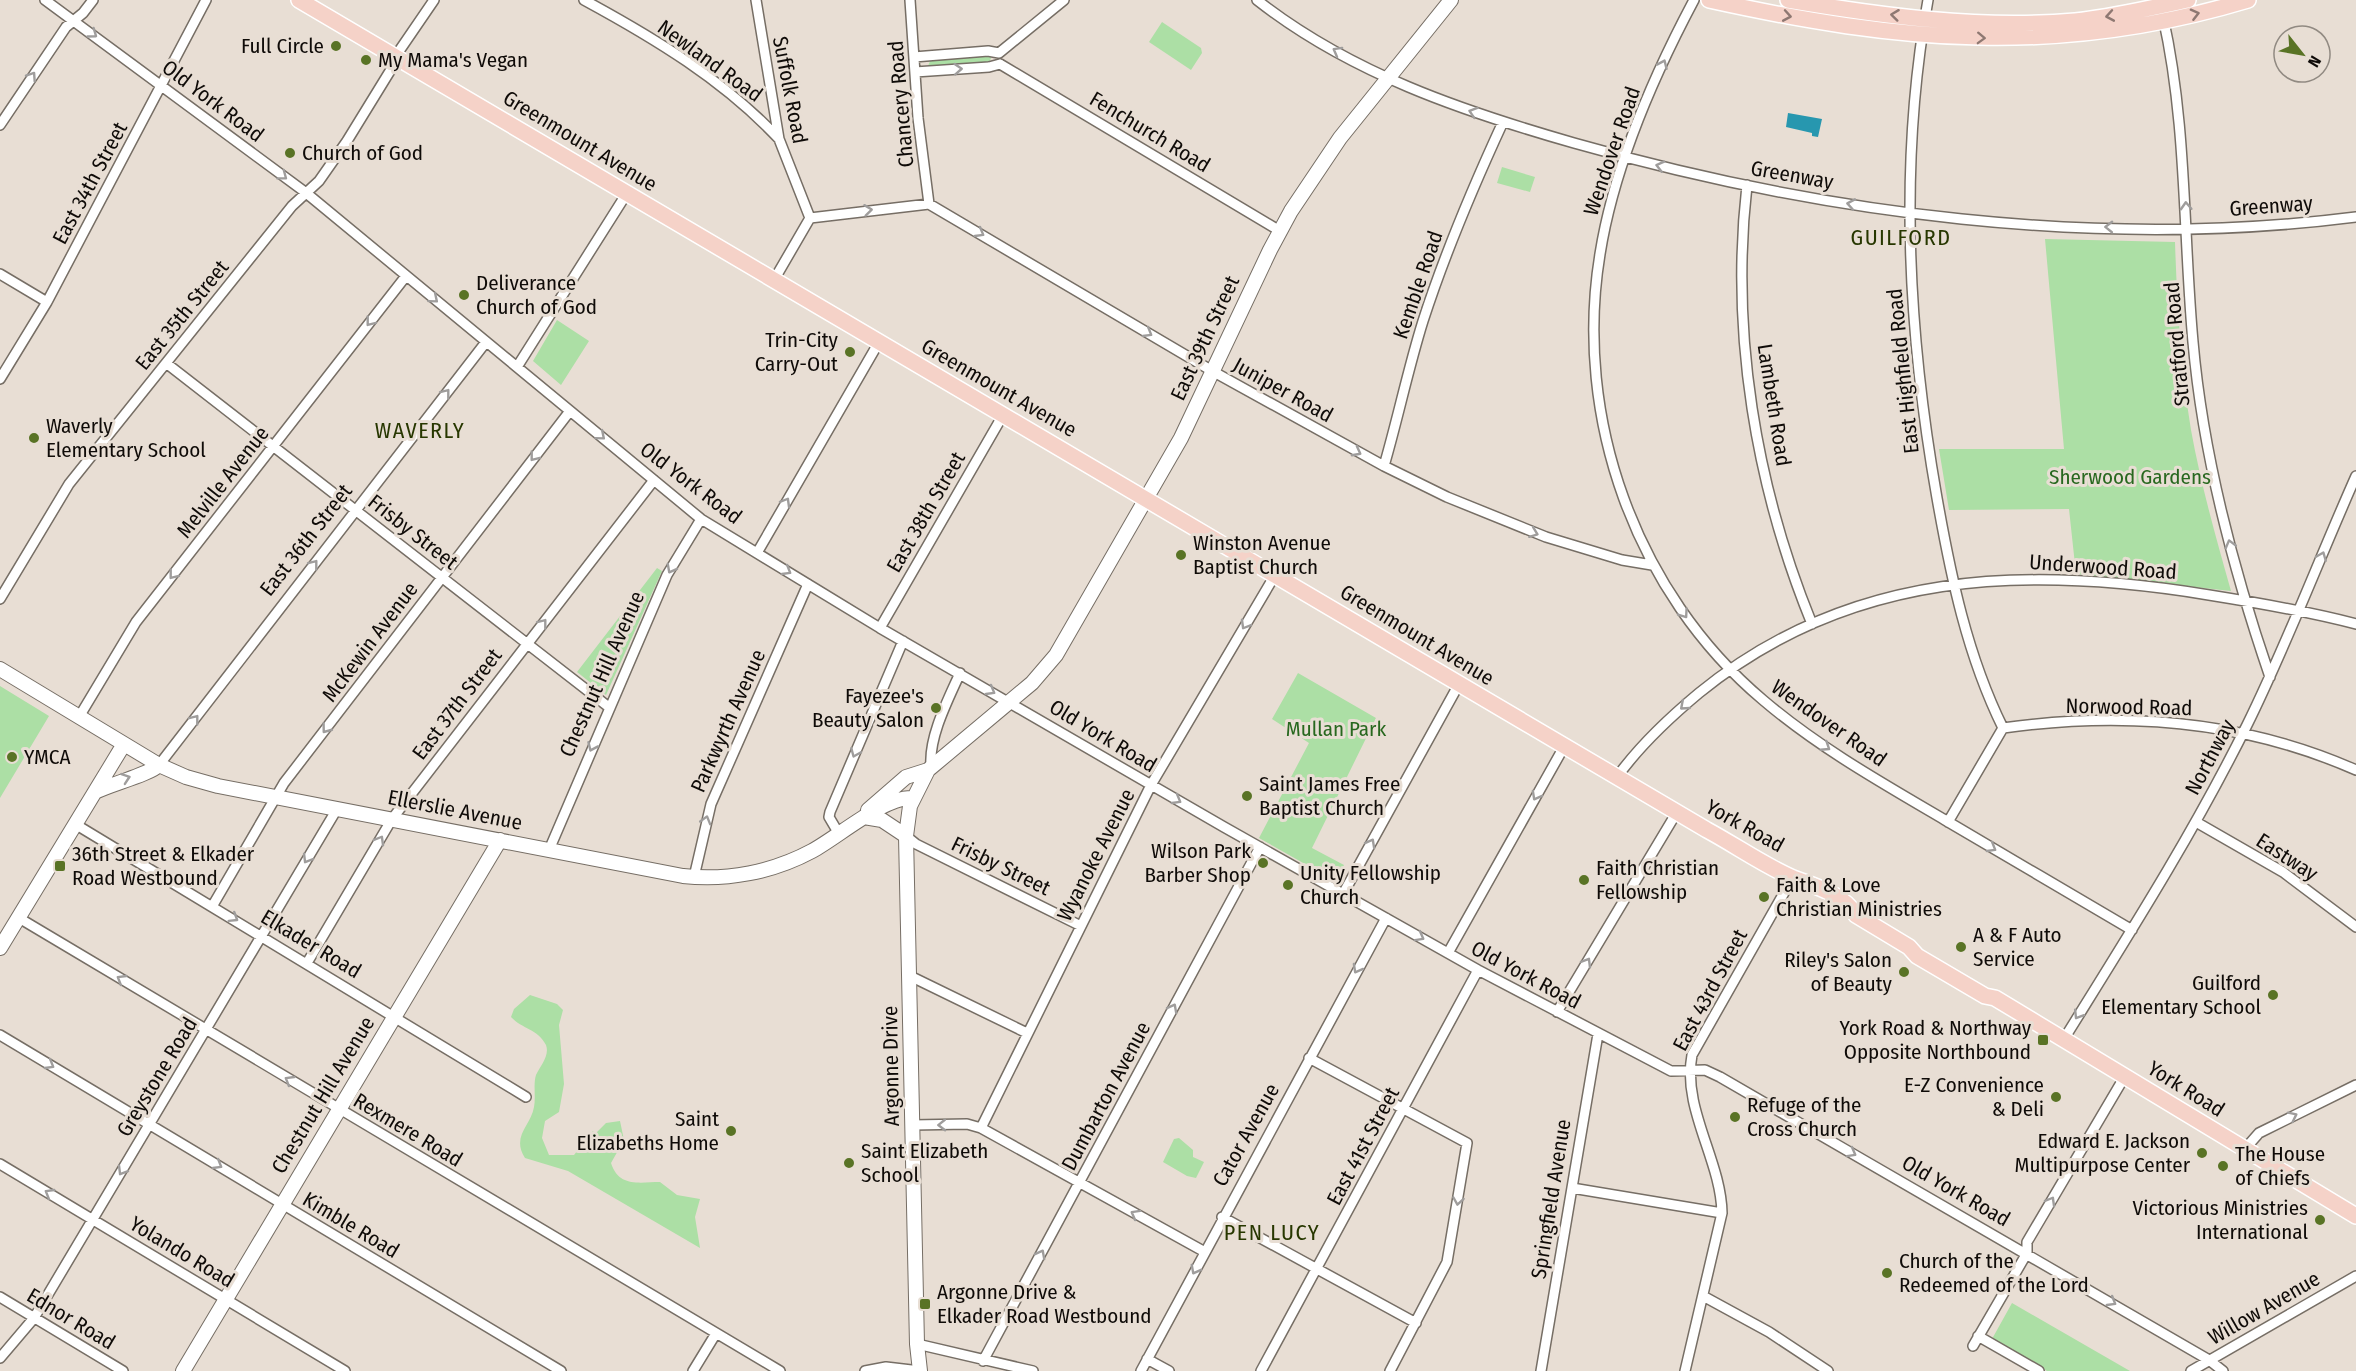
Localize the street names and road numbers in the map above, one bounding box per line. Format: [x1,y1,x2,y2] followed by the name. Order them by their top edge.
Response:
[652,14,768,108] street label: Newland Road
[767,34,813,146] street label: Suffolk Road
[883,40,919,168] street label: Chancery Road
[157,54,269,148] street label: Old York Road
[1578,83,1646,219] street label: Wendover Road
[498,85,662,197] street label: Greenmount Avenue
[1085,86,1215,178] street label: Fenchurch Road
[47,117,133,249] street label: East 34th Street
[1749,155,1836,195] street label: Greenway
[2228,190,2314,222] street label: Greenway
[1387,227,1449,343] street label: Kemble Road
[130,255,234,375] street label: East 35th Street
[1165,271,1245,404] street label: East 39th Street
[2159,281,2195,407] street label: Stratford Road
[1881,287,1925,455] street label: East Highfield Road
[917,333,1081,443] street label: Greenmount Avenue
[1751,342,1797,468] street label: Lambeth Road
[1228,352,1338,428] street label: Juniper Road
[171,421,275,543] street label: Melville Avenue
[635,436,747,530] street label: Old York Road
[881,447,971,577] street label: East 38th Street
[254,479,358,601] street label: East 36th Street
[363,489,463,575] street label: Frisby Street
[2028,549,2178,585] street label: Underwood Road
[317,577,423,707] street label: McKewin Avenue
[1335,579,1499,691] street label: Greenmount Avenue
[554,587,650,761] street label: Chestnut Hill Avenue
[407,643,507,765] street label: East 37th Street
[685,645,771,797] street label: Parkwyrth Avenue
[1766,674,1892,772] street label: Wendover Road
[2065,693,2193,721] street label: Norwood Road
[1045,694,1161,778] street label: Old York Road
[2179,714,2241,799] street label: Northway
[386,784,524,836] street label: Ellerslie Avenue
[1051,784,1141,926] street label: Wyanoke Avenue
[1701,794,1789,858] street label: York Road
[2251,827,2323,887] street label: Eastway
[947,831,1055,901] street label: Frisby Street
[256,904,366,984] street label: Elkader Road
[1667,924,1753,1055] street label: East 43rd Street
[1467,935,1585,1015] street label: Old York Road
[877,1006,905,1126] street label: Argonne Drive
[266,1012,380,1178] street label: Chestnut Hill Avenue
[111,1013,203,1141] street label: Greystone Road
[1056,1017,1156,1175] street label: Dumbarton Avenue
[2143,1055,2229,1123] street label: York Road
[1207,1079,1285,1191] street label: Cator Avenue
[1321,1082,1405,1210] street label: East 41st Street
[349,1087,467,1173] street label: Rexmere Road
[1526,1117,1576,1281] street label: Springfield Avenue
[1897,1150,2015,1232] street label: Old York Road
[298,1186,404,1264] street label: Kimble Road
[125,1211,239,1293] street label: Yolando Road
[2203,1266,2325,1350] street label: Willow Avenue
[22,1282,120,1356] street label: Ednor Road

